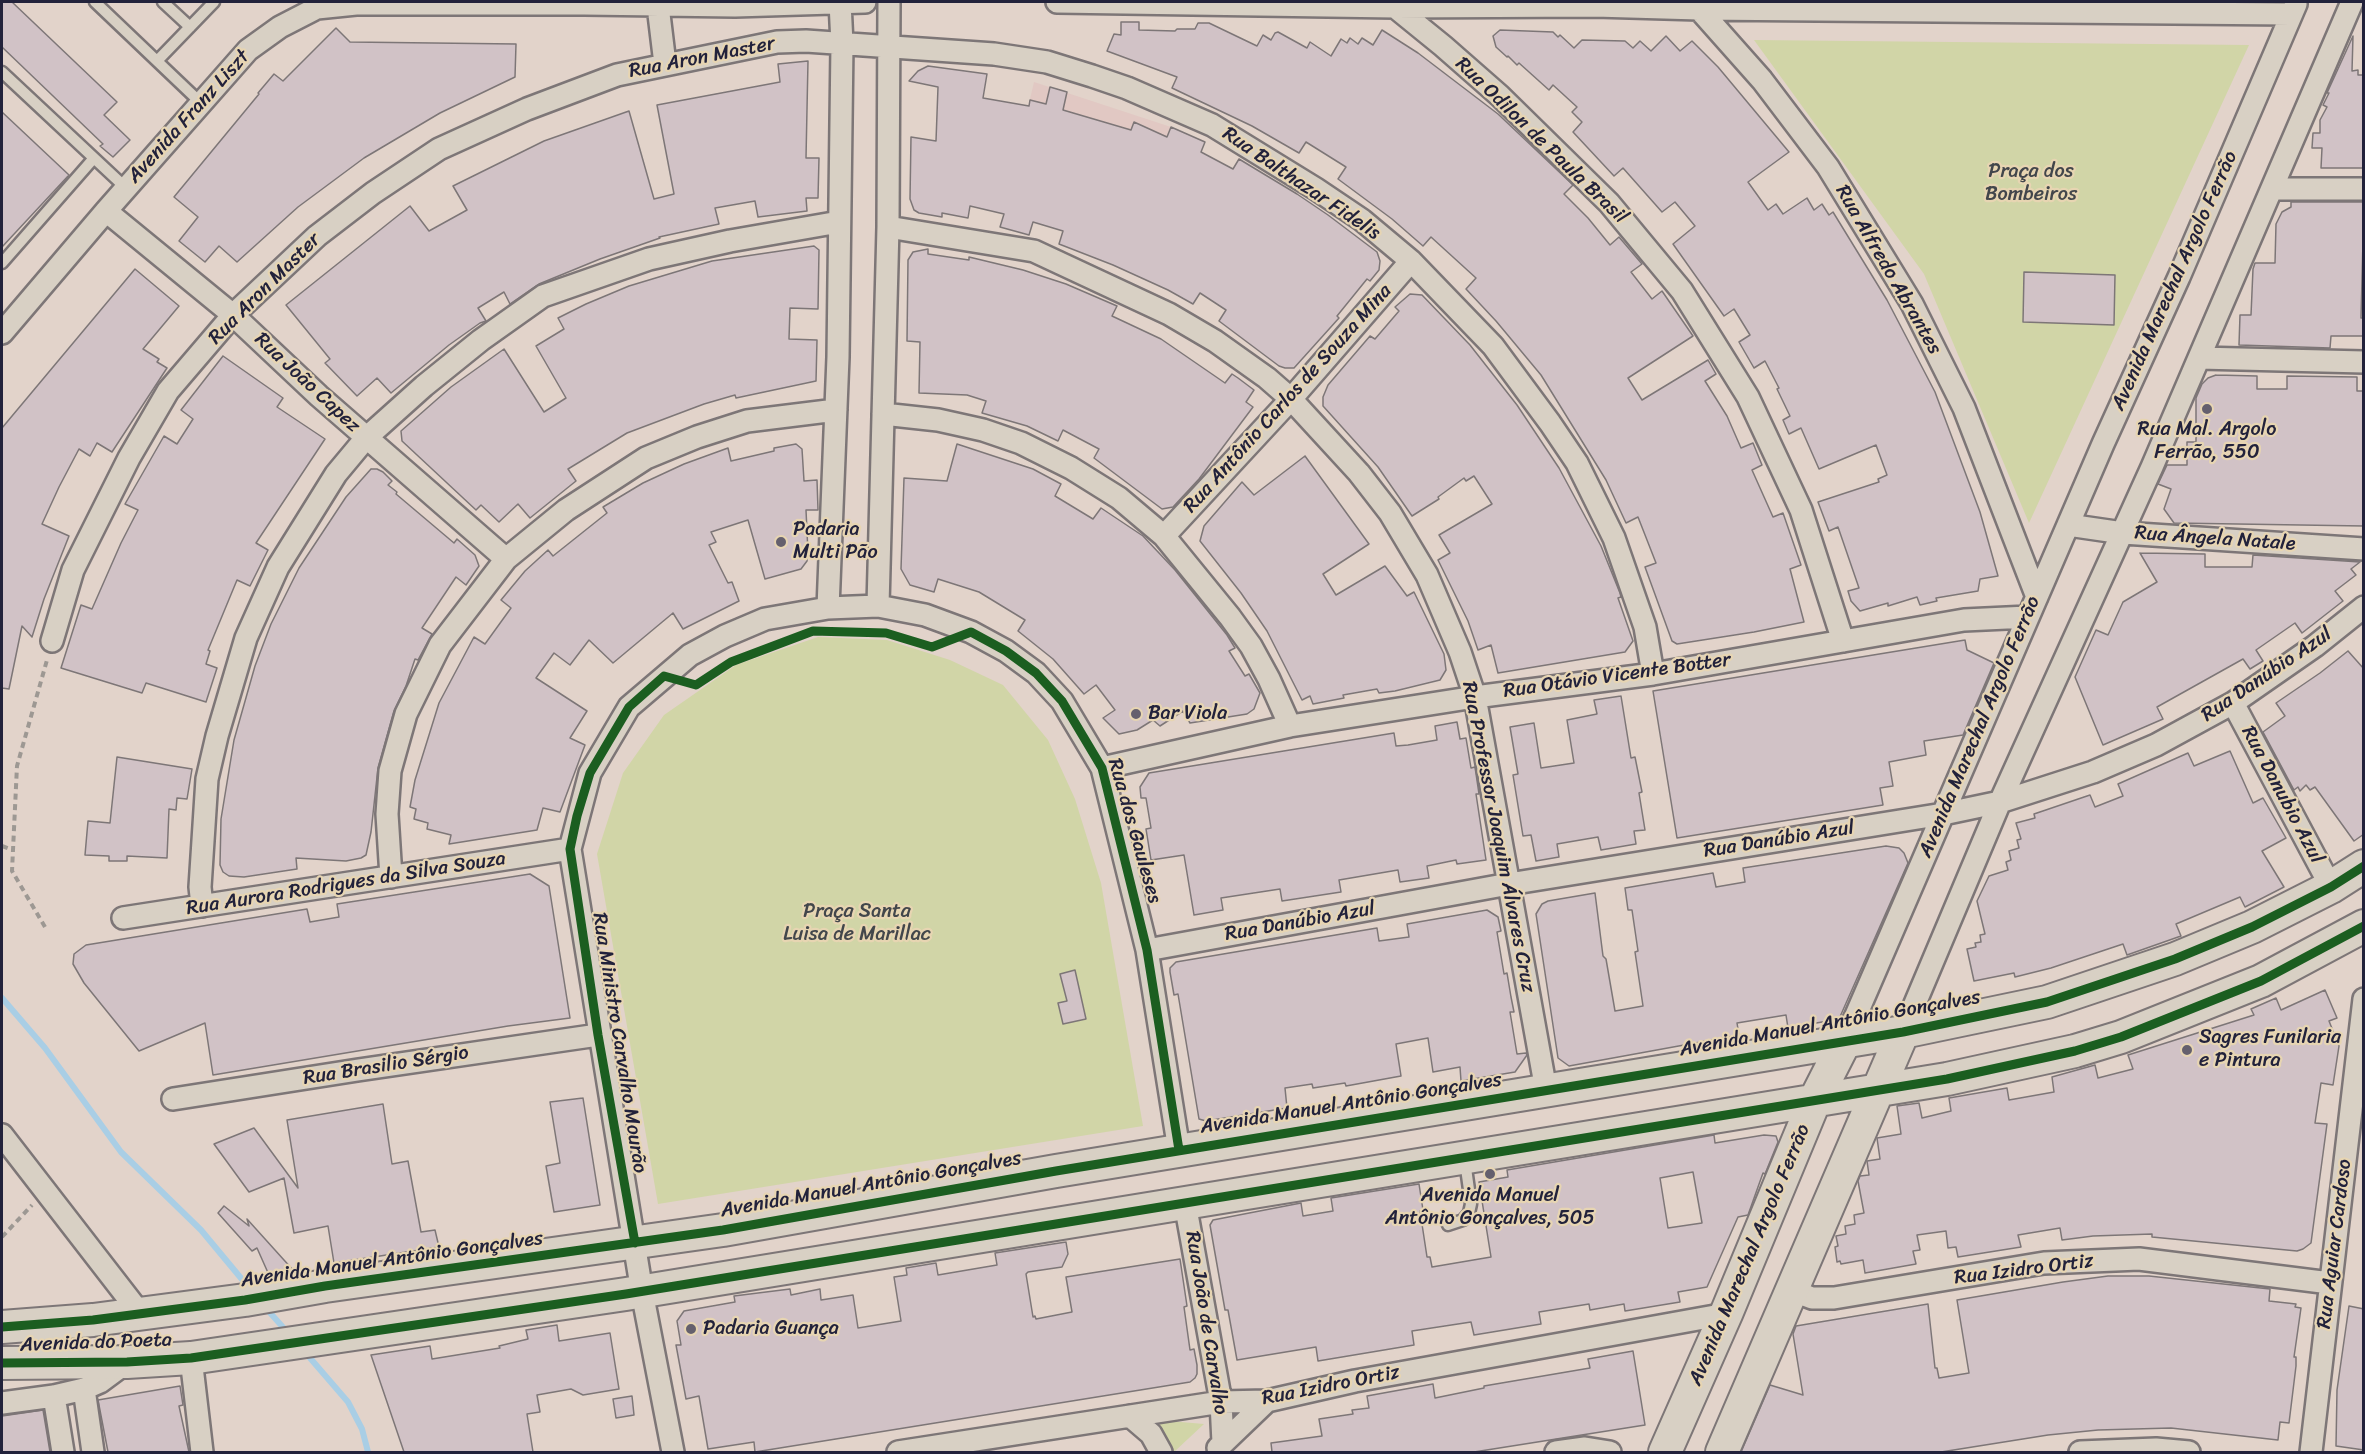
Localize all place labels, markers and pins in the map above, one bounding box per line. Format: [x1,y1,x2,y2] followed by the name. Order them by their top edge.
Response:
[2200,402,2214,416] marker: Rua Mal. Argolo Ferrão, 550
[2138,418,2276,465] place label: Rua Mal. Argolo Ferrão, 550
[793,518,878,565] place label: Padaria Multi Pão
[774,535,788,549] marker: Padaria Multi Pão
[1148,702,1227,726] place label: Bar Viola
[1129,707,1143,721] marker: Bar Viola
[2199,1026,2341,1073] place label: Sagres Funilaria e Pintura
[2180,1043,2194,1057] marker: Sagres Funilaria e Pintura
[1483,1167,1497,1181] marker: Avenida Manuel Antônio Gonçalves, 505
[1385,1184,1595,1231] place label: Avenida Manuel Antônio Gonçalves, 505
[703,1317,839,1341] place label: Padaria Guança
[684,1322,698,1336] marker: Padaria Guança

